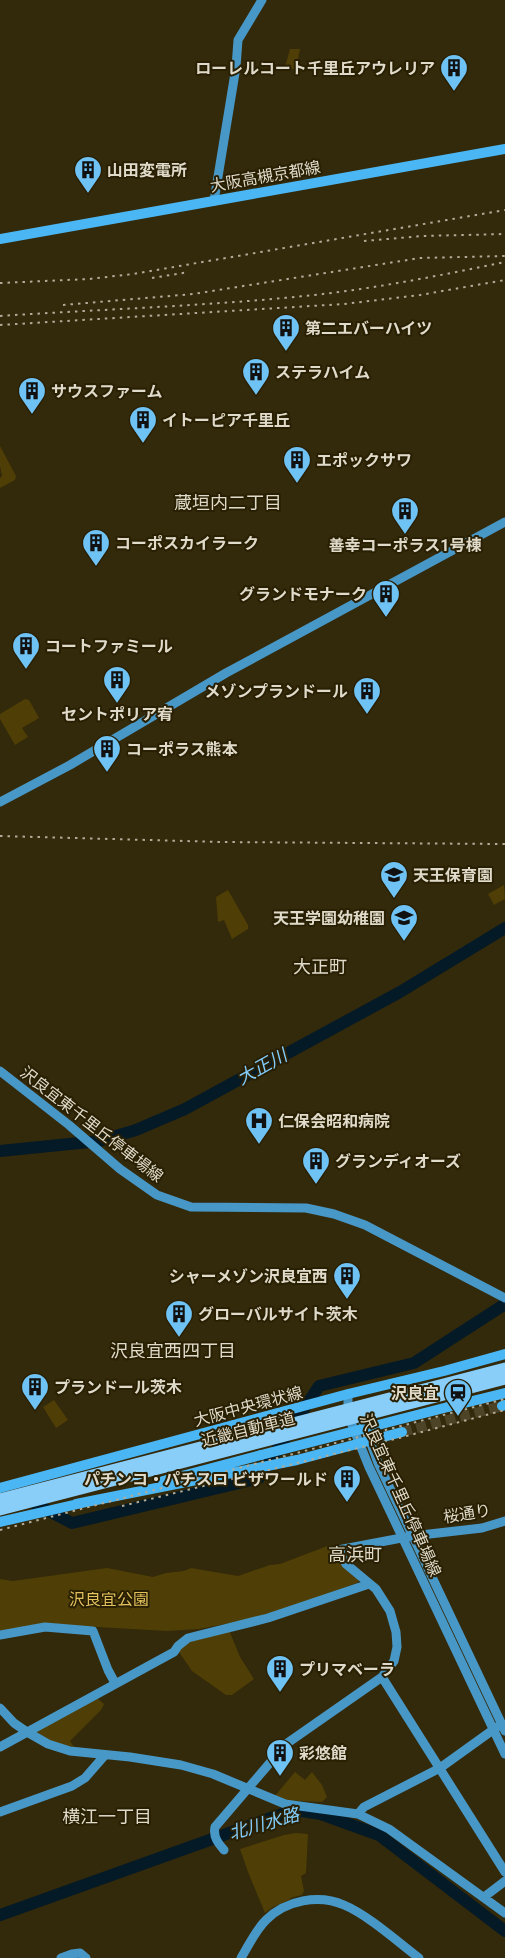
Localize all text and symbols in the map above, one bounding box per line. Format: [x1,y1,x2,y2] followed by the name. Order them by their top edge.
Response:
[439,53,469,92] building icon: ローレルコート千里丘アウレリア
[195,59,435,78] place label: ローレルコート千里丘アウレリア
[73,155,103,194] building icon: 山田変電所
[208,157,322,196] street label: 大阪高槻京都線
[107,161,187,180] place label: 山田変電所
[271,313,301,352] building icon: 第二エバーハイツ
[305,319,432,338] place label: 第二エバーハイツ
[241,357,271,396] building icon: ステラハイム
[275,363,370,382] place label: ステラハイム
[17,376,47,415] building icon: サウスファーム
[51,382,163,401] place label: サウスファーム
[128,405,158,444] building icon: イトーピア千里丘
[162,411,290,430] place label: イトーピア千里丘
[282,445,312,484] building icon: エポックサワ
[316,451,412,470] place label: エポックサワ
[174,492,282,513] district label: 蔵垣内二丁目
[390,496,420,535] building icon: 善幸コーポラス1号棟
[81,528,111,567] building icon: コーポスカイラーク
[115,534,259,553] place label: コーポスカイラーク
[329,536,481,555] place label: 善幸コーポラス1号棟
[371,579,401,618] building icon: グランドモナーク
[239,585,367,604] place label: グランドモナーク
[11,631,41,670] building icon: コートファミール
[45,637,173,656] place label: コートファミール
[102,665,132,704] building icon: セントポリア宥
[352,676,382,715] building icon: メゾンプランドール
[204,682,348,701] place label: メゾンプランドール
[61,705,173,724] place label: セントポリア宥
[92,734,122,773] building icon: コーポラス熊本
[126,740,238,759] place label: コーポラス熊本
[379,860,409,899] school or university icon: 天王保育園
[413,866,493,885] place label: 天王保育園
[389,903,419,942] school or university icon: 天王学園幼稚園
[273,909,385,928] place label: 天王学園幼稚園
[293,956,347,977] district label: 大正町
[233,1043,292,1089] water label: 大正川
[16,1063,167,1186] street label: 沢良宜東千里丘停車場線
[244,1106,274,1145] hospital icon: 仁保会昭和病院
[278,1112,390,1131] place label: 仁保会昭和病院
[301,1146,331,1185] building icon: グランディオーズ
[335,1152,461,1171] place label: グランディオーズ
[332,1261,362,1300] building icon: シャーメゾン沢良宜西
[169,1267,328,1286] place label: シャーメゾン沢良宜西
[164,1299,194,1338] building icon: グローバルサイト茨木
[198,1305,358,1324] place label: グローバルサイト茨木
[110,1340,236,1361] district label: 沢良宜西四丁目
[20,1372,50,1411] building icon: プランドール茨木
[54,1378,182,1397] place label: プランドール茨木
[443,1378,473,1417] station icon: 沢良宜
[192,1383,305,1430] street label: 大阪中央環状線
[391,1384,439,1403] place label: 沢良宜
[199,1409,297,1450] street label: 近畿自動車道
[356,1411,445,1579] street label: 沢良宜東千里丘停車場線
[332,1464,362,1503] building icon: パチンコ・パチスロ ビザワールド
[84,1470,328,1489] place label: パチンコ・パチスロ ビザワールド
[442,1500,492,1527] street label: 桜通り
[328,1544,382,1565] district label: 高浜町
[69,1590,149,1609] park label: 沢良宜公園
[265,1654,295,1693] building icon: プリマベーラ
[299,1660,395,1679] place label: プリマベーラ
[265,1738,295,1777] building icon: 彩悠館
[299,1744,347,1763] place label: 彩悠館
[226,1803,303,1844] water label: 北川水路
[62,1806,152,1827] district label: 横江一丁目

